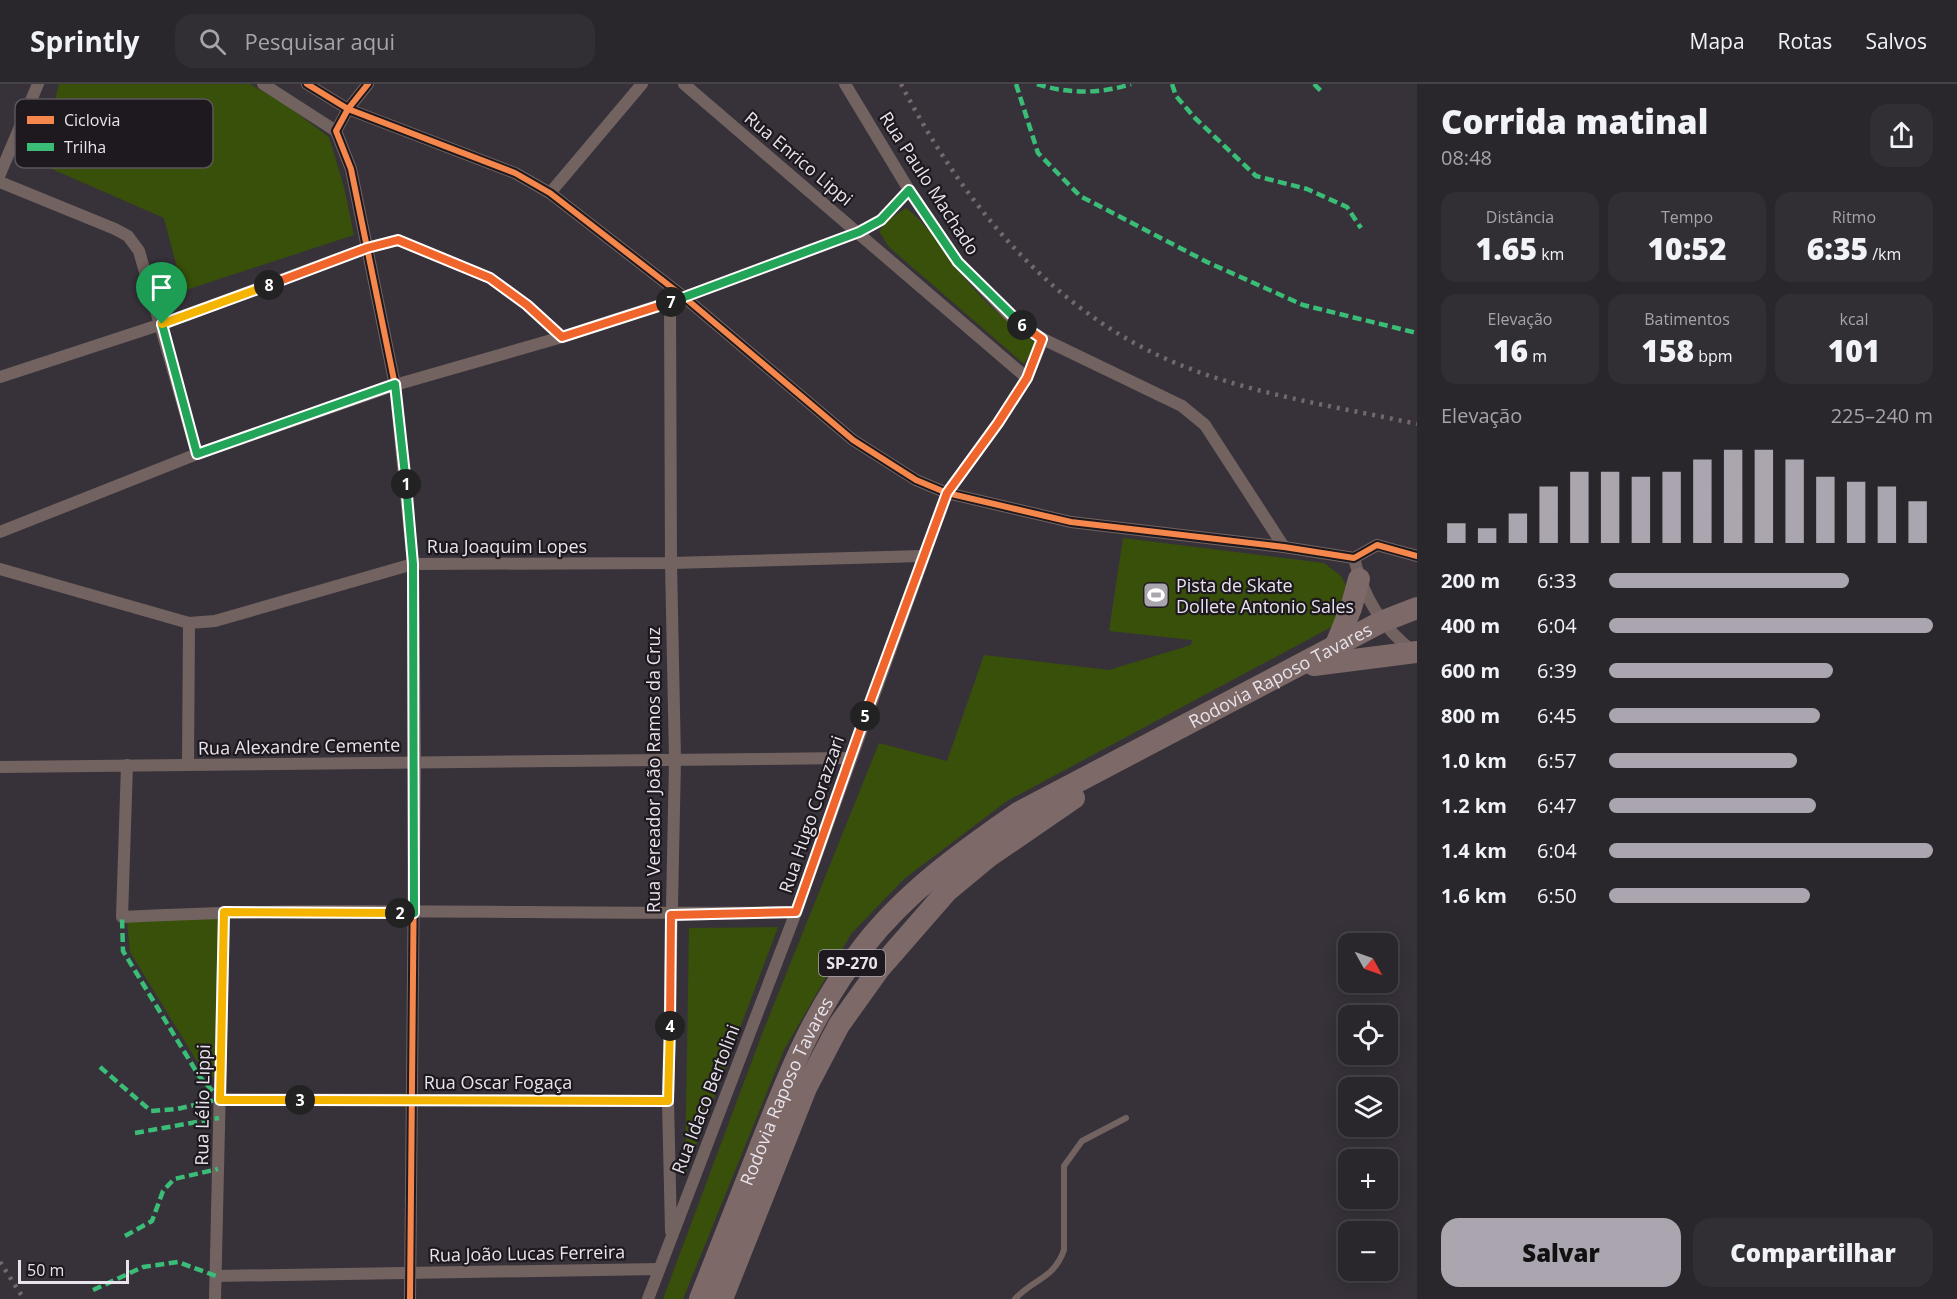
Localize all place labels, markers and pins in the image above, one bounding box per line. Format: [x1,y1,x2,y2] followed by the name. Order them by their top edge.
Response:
[136,262,187,324] pin
[254,270,284,300] pin: 8
[656,287,686,317] pin: 7
[1007,310,1037,340] pin: 6
[391,469,421,499] pin: 1
[1176,573,1354,618] place label: Pista de Skate Dollete Antonio Sales
[1141,580,1171,610] sports icon: Pista de Skate Dollete Antonio Sales
[850,701,880,731] pin: 5
[385,898,415,928] pin: 2
[655,1011,685,1041] pin: 4
[285,1085,315,1115] pin: 3

